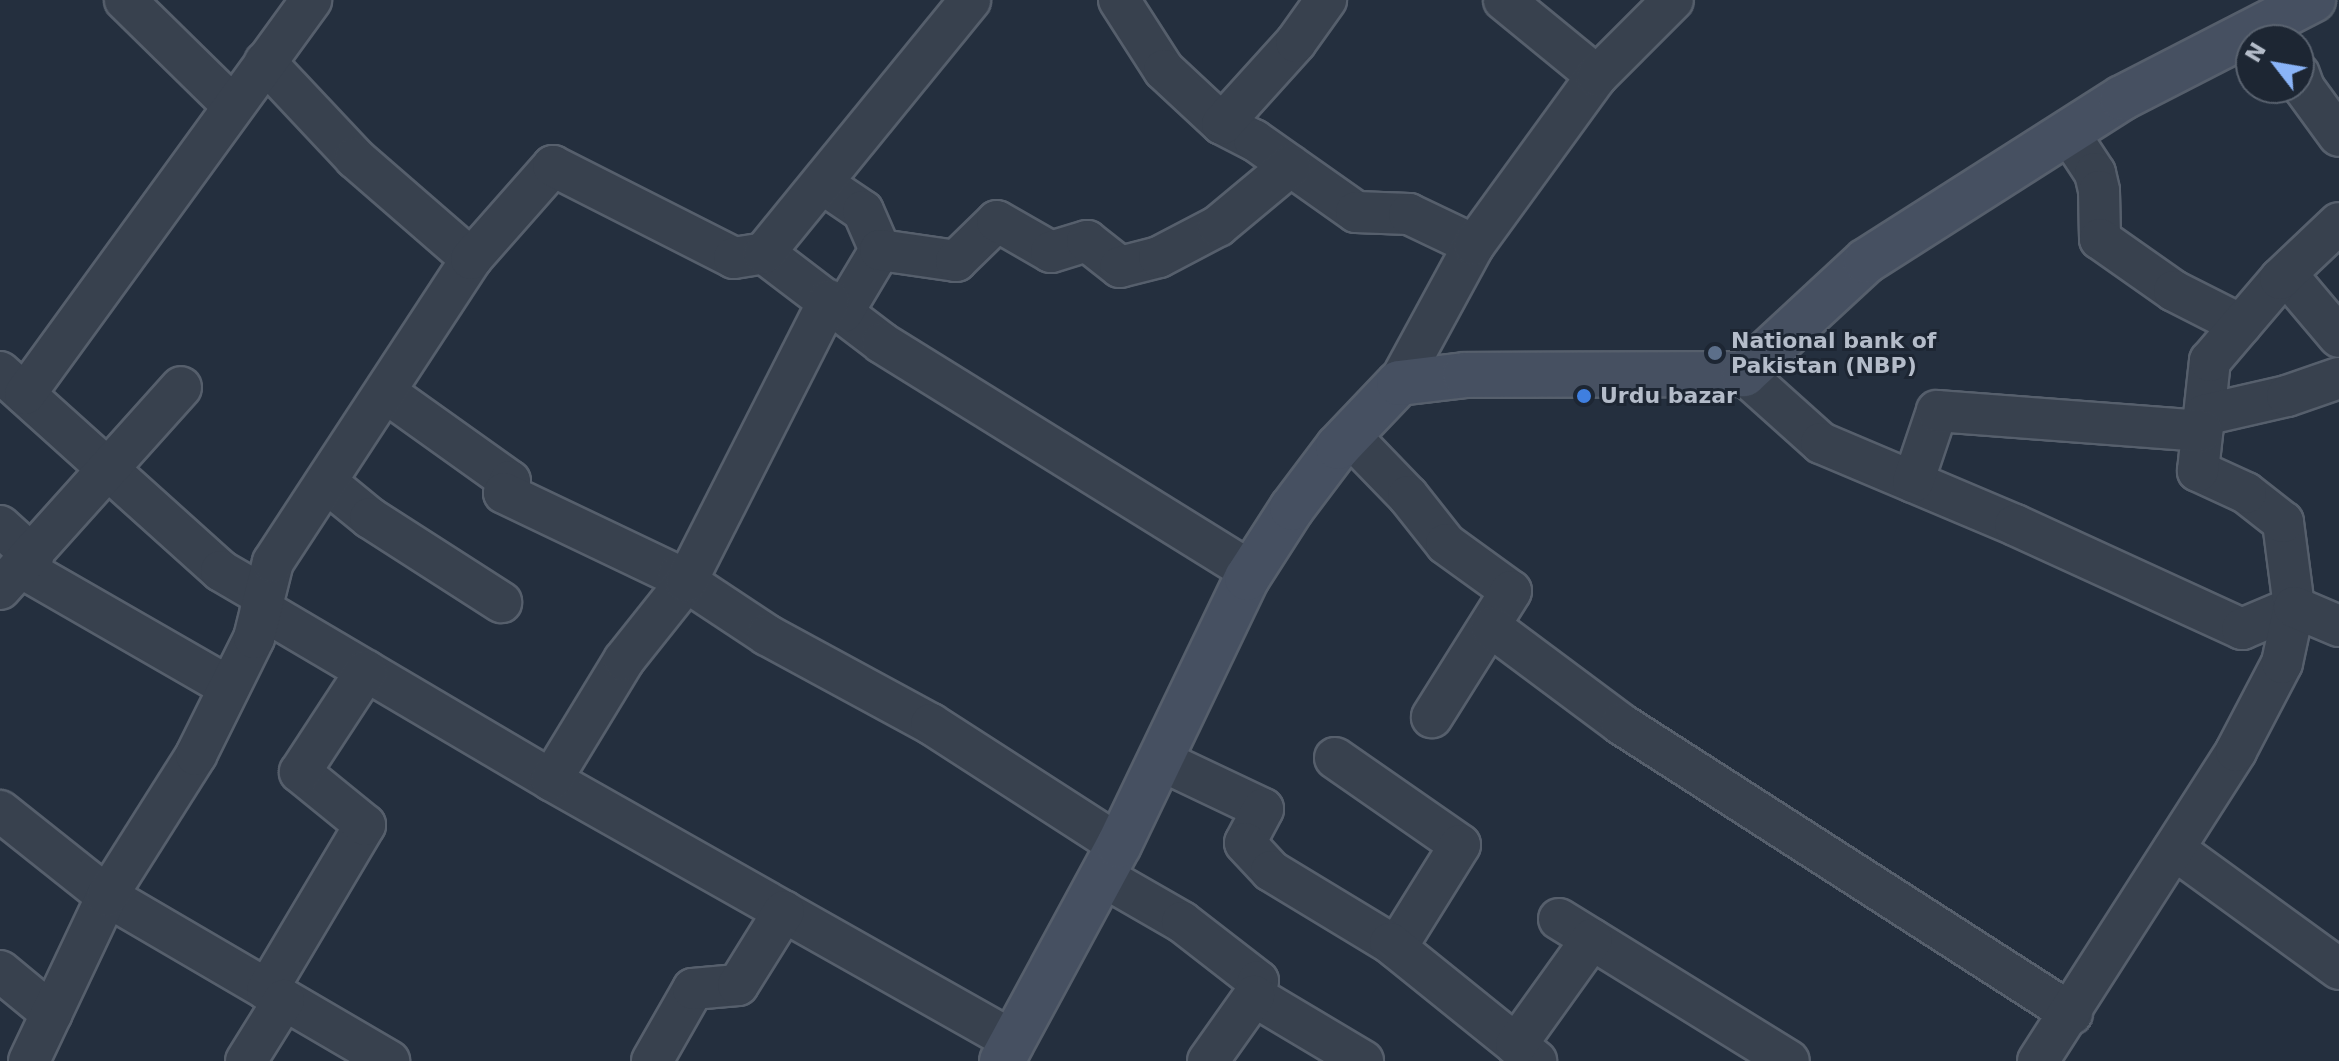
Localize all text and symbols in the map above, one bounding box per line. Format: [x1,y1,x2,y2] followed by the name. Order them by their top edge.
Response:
[2235,24,2315,104] north arrow
[2240,38,2271,67] text: N
[1731,327,1936,378] place label: National bank of Pakistan (NBP)
[1706,344,1724,362] marker: National bank of Pakistan (NBP)
[1600,383,1737,409] place label: Urdu bazar
[1575,387,1593,405] marker: Urdu bazar

